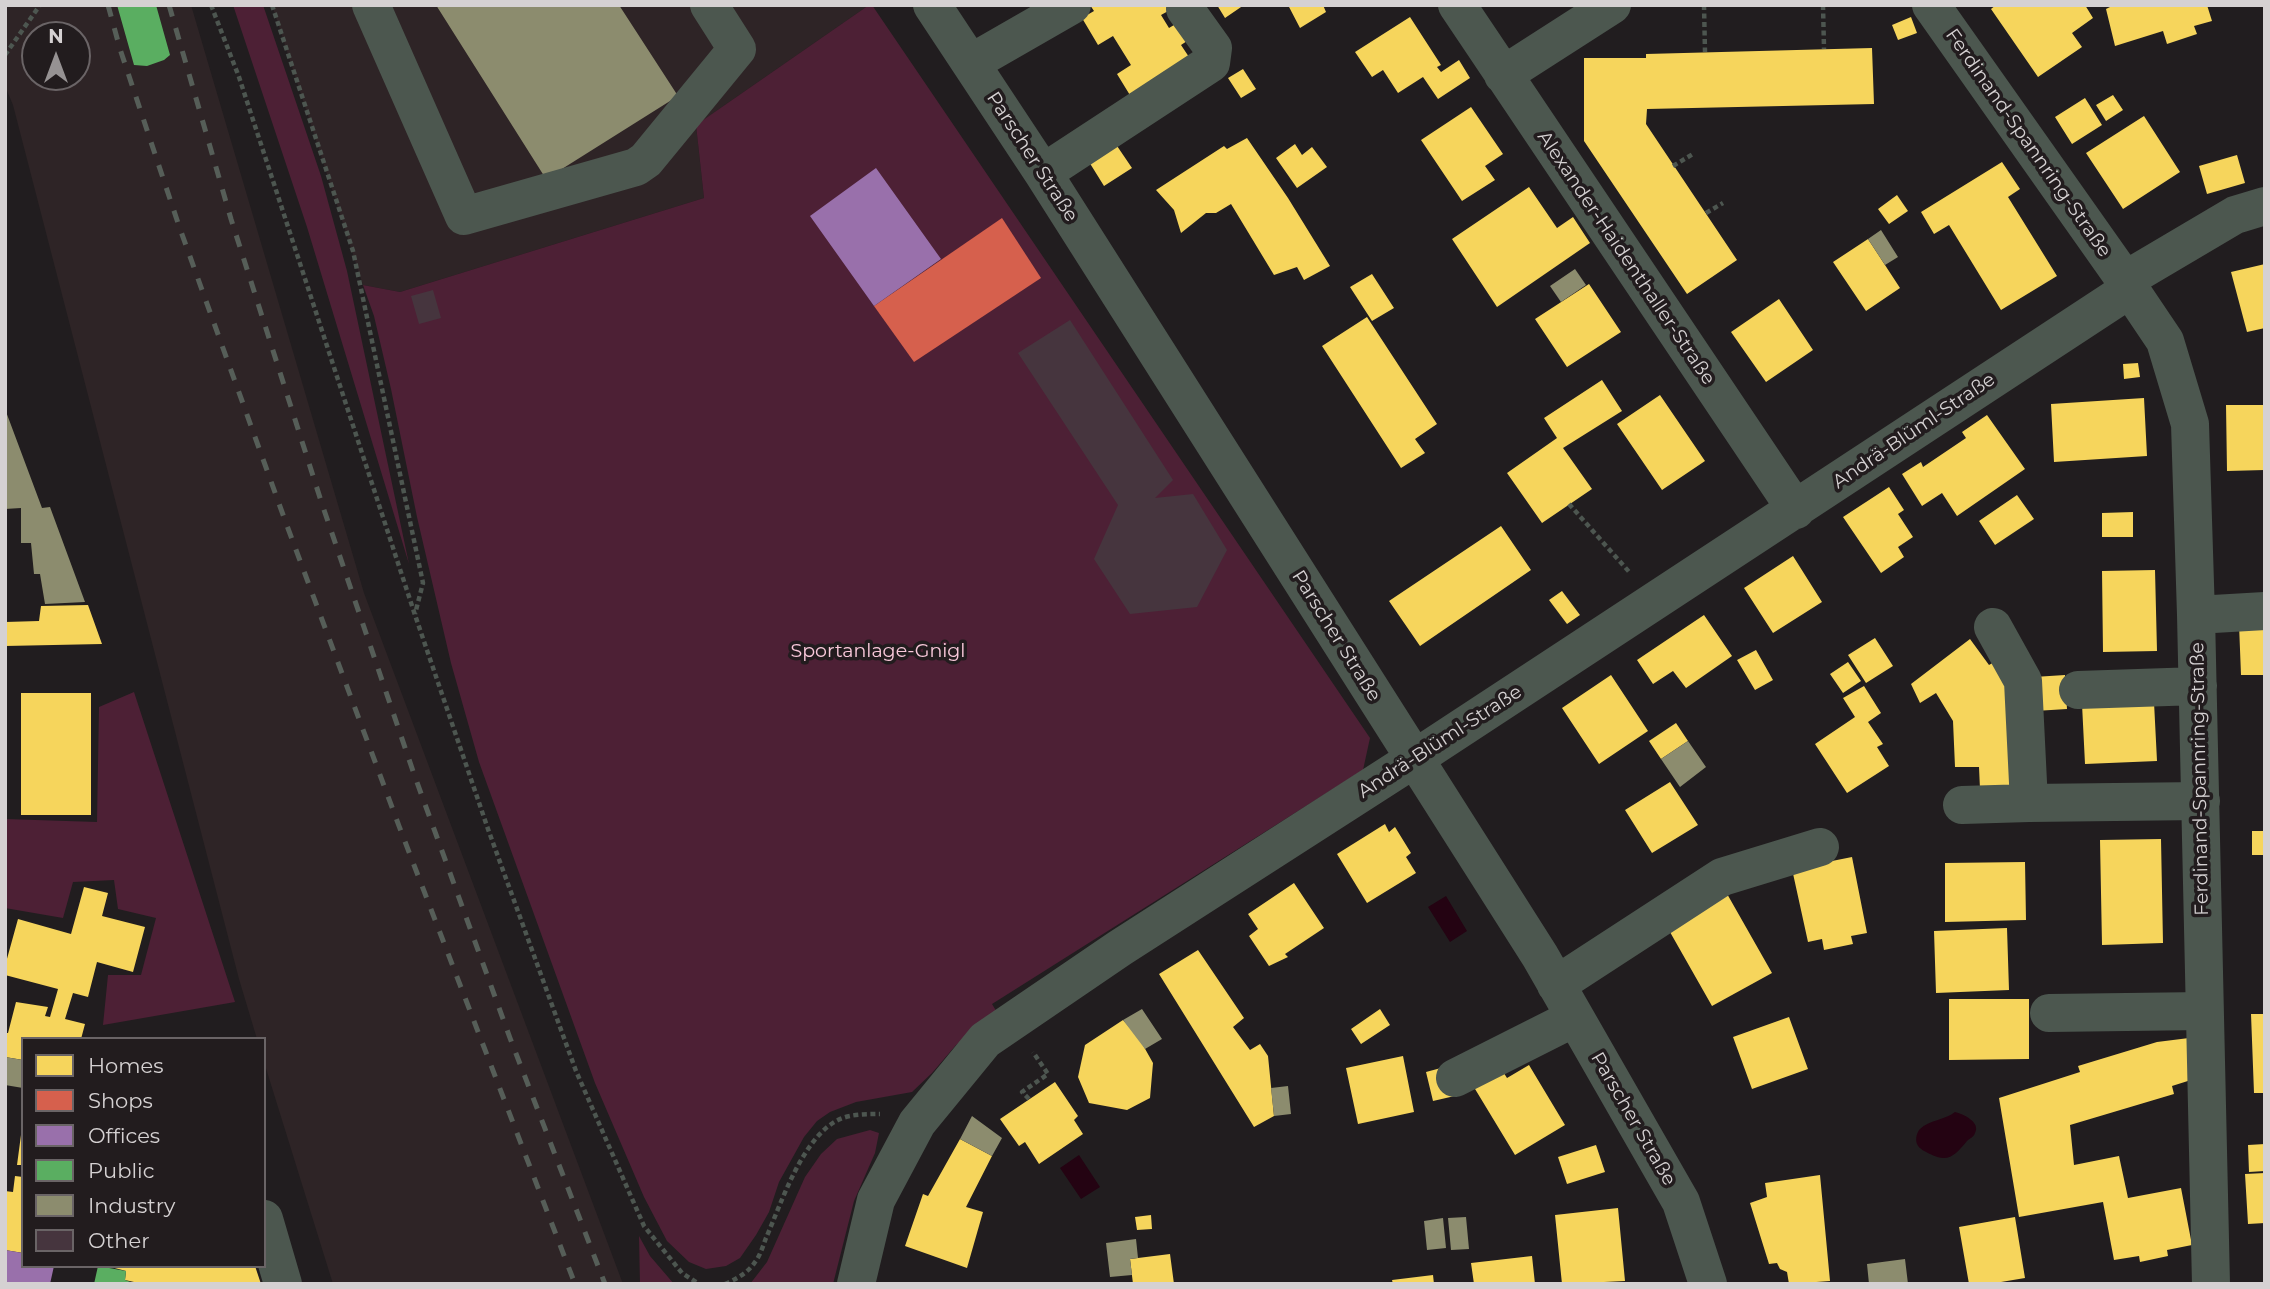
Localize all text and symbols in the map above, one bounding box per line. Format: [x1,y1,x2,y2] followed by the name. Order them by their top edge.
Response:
[21,21,91,91] north arrow
[1940,24,2116,262] street label: Ferdinand-Spannring-Straße
[48,25,64,48] text: N
[981,88,1083,226] street label: Parscher Straße
[1532,127,1720,389] street label: Alexander-Haidenthaller-Straße
[1829,368,1999,494] street label: Andrä-Blüml-Straße
[1286,566,1386,706] street label: Parscher Straße
[791,640,965,662] park label: Sportanlage-Gnigl
[2186,642,2214,916] street label: Ferdinand-Spannring-Straße
[1354,681,1526,803] street label: Andrä-Blüml-Straße
[21,1037,266,1268] legend
[1586,1048,1680,1190] street label: Parscher Straße
[88,1053,163,1078] text: Homes
[88,1088,153,1113] text: Shops
[88,1123,160,1148] text: Offices
[88,1158,155,1183] text: Public
[88,1193,175,1218] text: Industry
[88,1228,150,1253] text: Other

